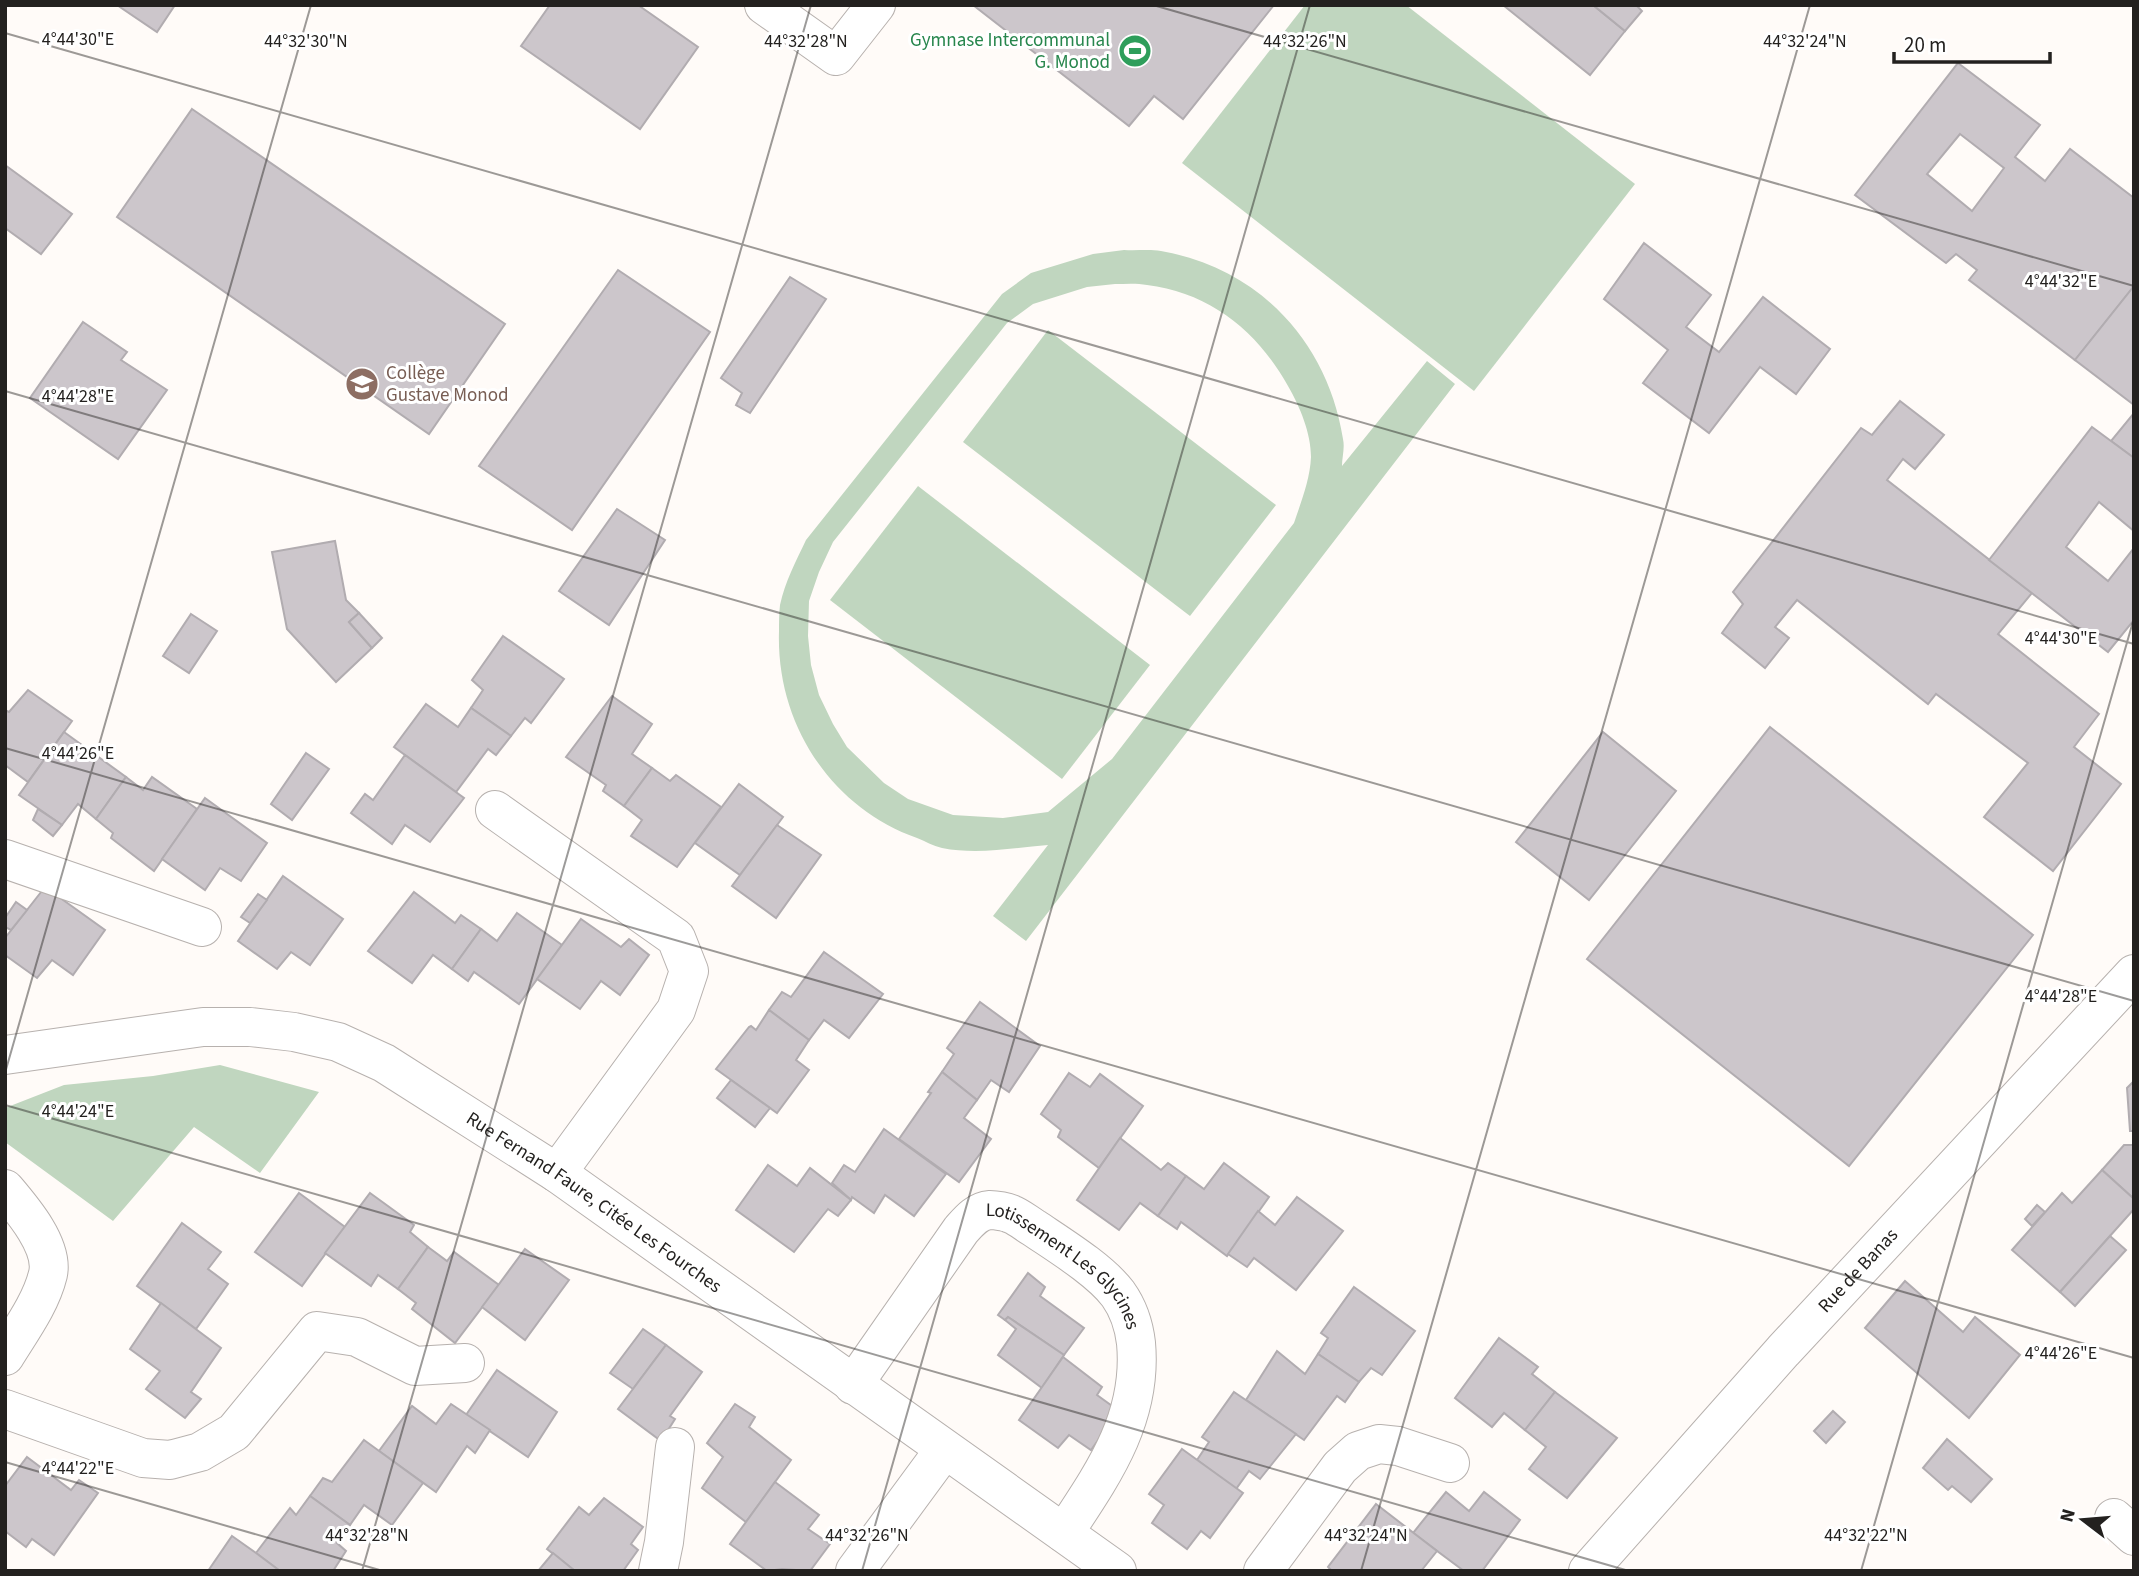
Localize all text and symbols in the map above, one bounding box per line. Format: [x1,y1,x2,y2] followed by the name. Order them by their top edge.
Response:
[1894,21,2050,65] scale bar
[42,27,114,52] text: 4°44'30"E
[910,27,1110,76] place label: Gymnase Intercommunal G. Monod
[264,29,348,54] text: 44°32'30"N
[764,29,848,54] text: 44°32'28"N
[1263,29,1347,54] text: 44°32'26"N
[1763,29,1847,54] text: 44°32'24"N
[1904,30,1946,60] text: 20 m
[1116,32,1154,70] sports icon: Gymnase Intercommunal G. Monod
[2025,269,2097,294] text: 4°44'32"E
[386,360,509,409] place label: Collège Gustave Monod
[343,365,381,403] school or university icon: Collège Gustave Monod
[42,384,114,409] text: 4°44'28"E
[2025,626,2097,651] text: 4°44'30"E
[42,741,114,766] text: 4°44'26"E
[2025,984,2097,1009] text: 4°44'28"E
[42,1099,114,1124] text: 4°44'24"E
[461,1105,727,1300] street label: Rue Fernand Faure, Citée Les Fourches
[986,1196,1147,1332] street label: Lotissement Les Glycines
[1812,1222,1904,1319] street label: Rue de Banas
[2025,1341,2097,1366] text: 4°44'26"E
[42,1456,114,1481] text: 4°44'22"E
[2048,1485,2118,1555] north arrow
[2053,1506,2083,1526] text: N
[325,1523,409,1548] text: 44°32'28"N
[825,1523,909,1548] text: 44°32'26"N
[1324,1523,1408,1548] text: 44°32'24"N
[1824,1523,1908,1548] text: 44°32'22"N

